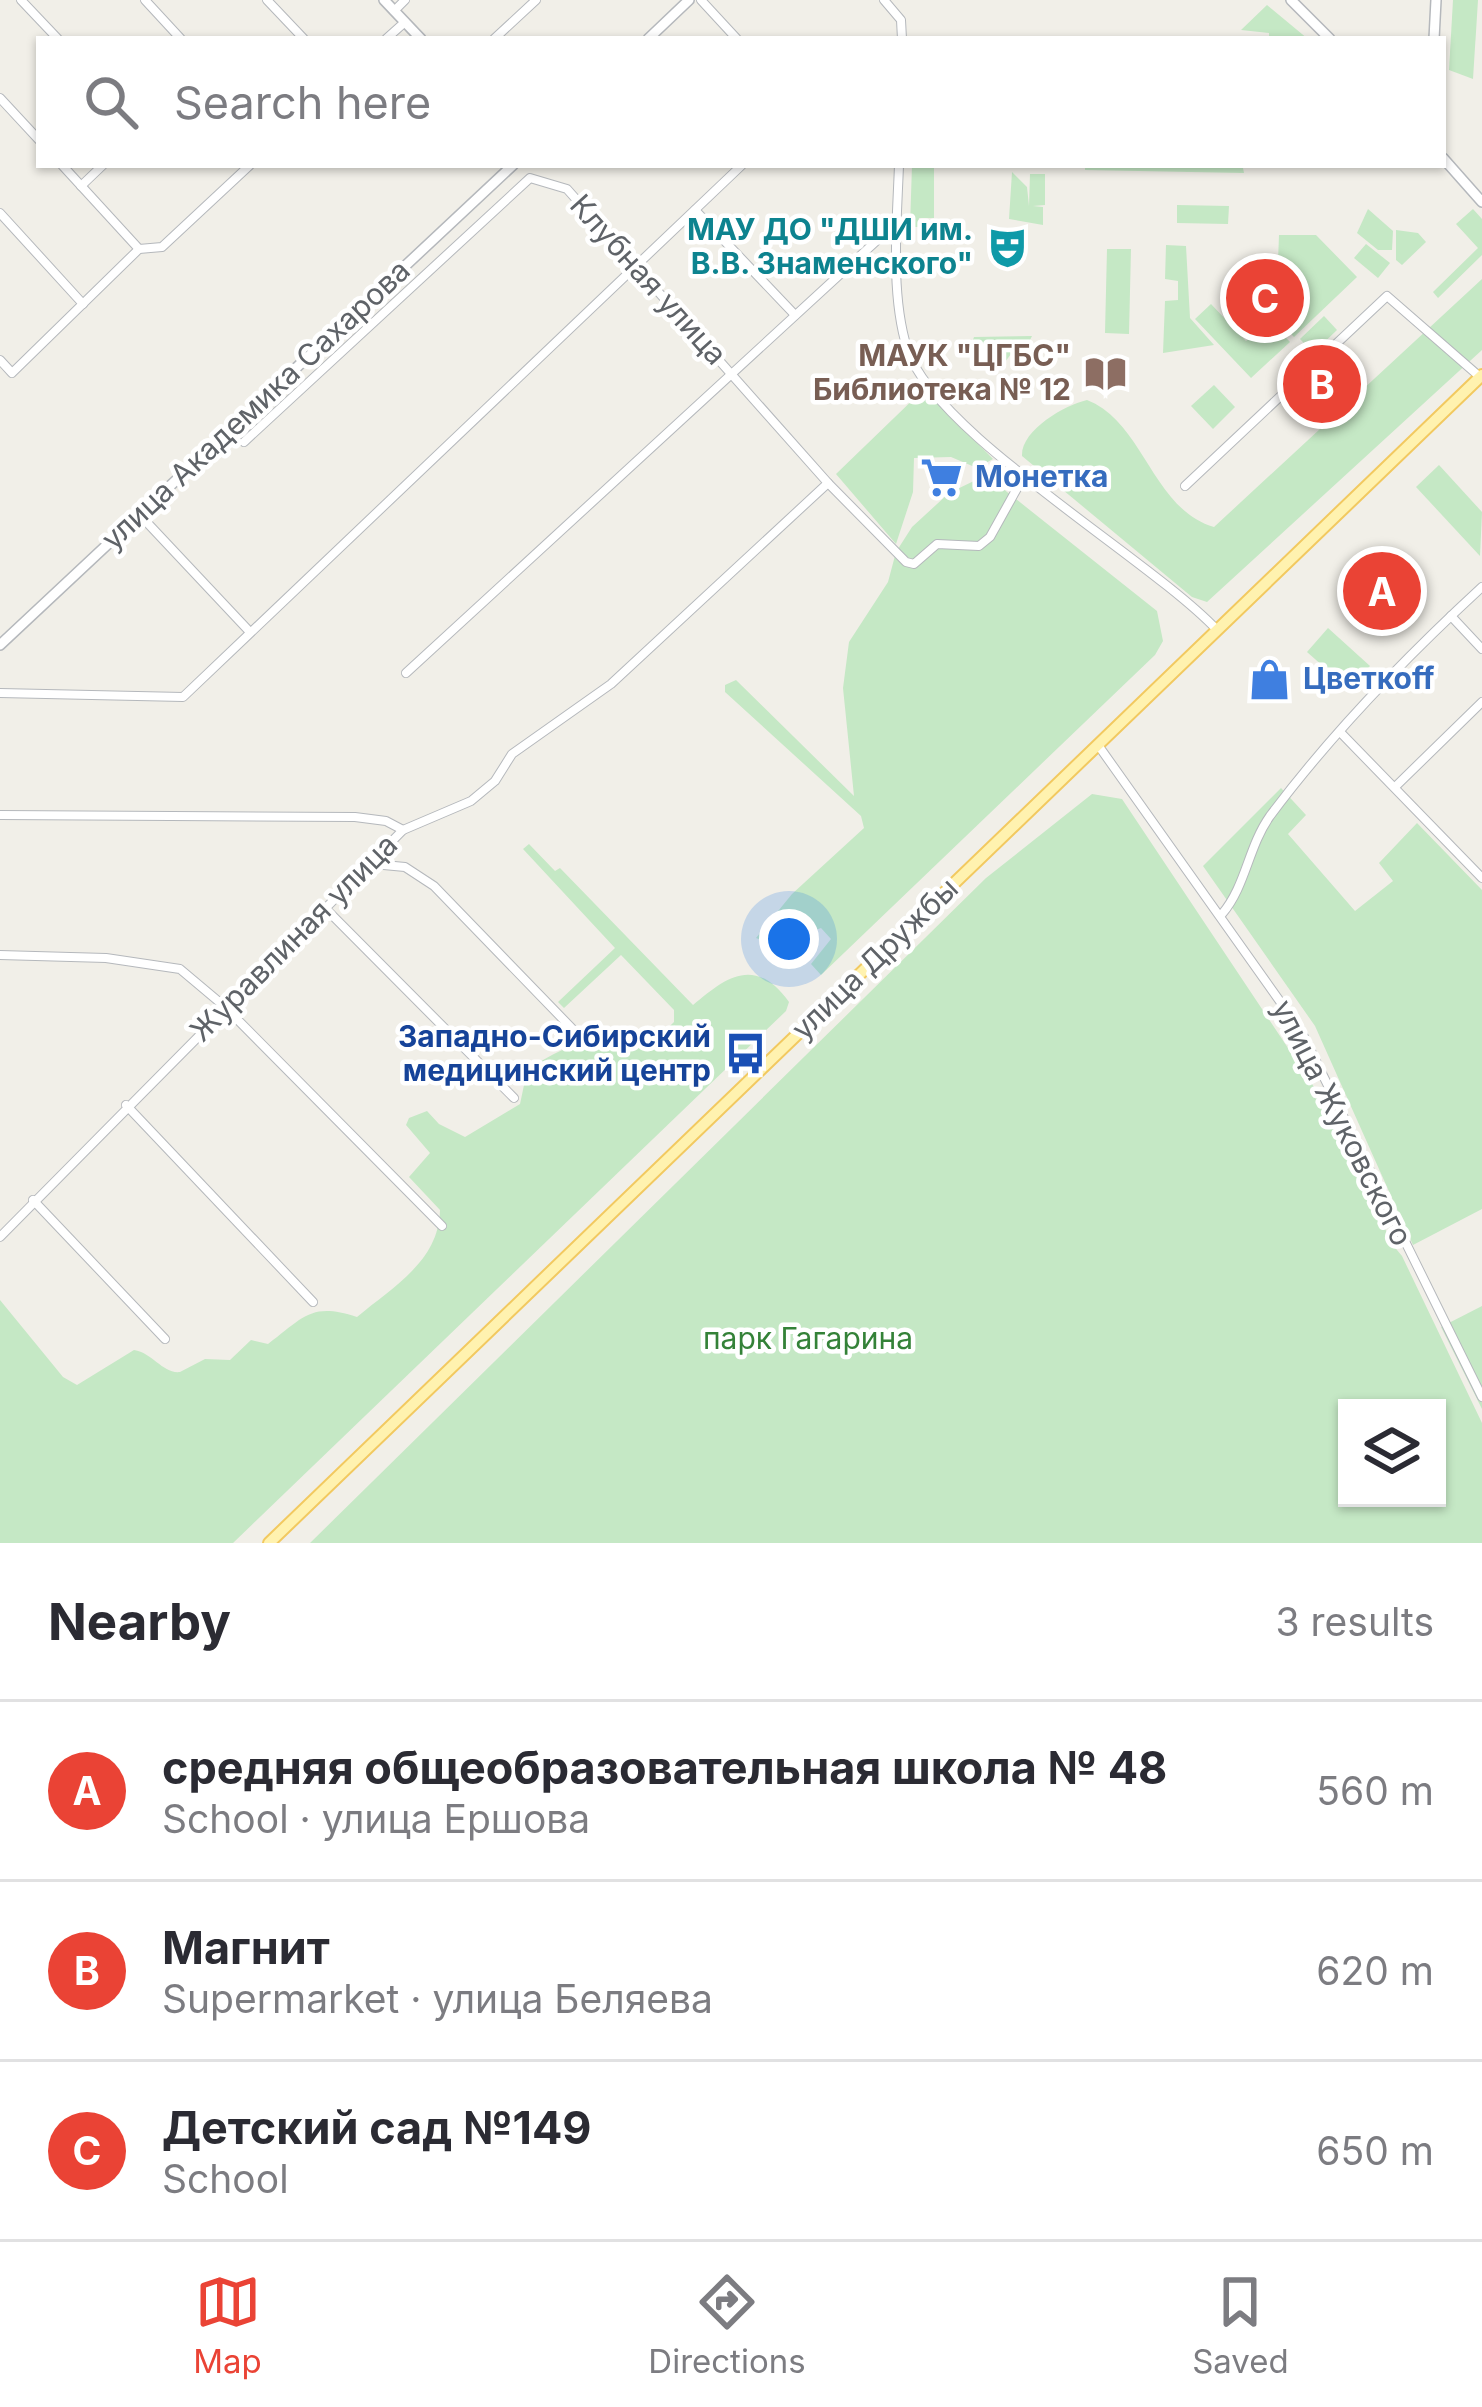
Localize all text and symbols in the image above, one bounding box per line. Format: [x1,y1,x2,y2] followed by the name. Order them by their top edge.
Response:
[36,36,1446,168] search box
[78,69,144,135] icon: search
[174,75,431,130] text: Search here
[563,187,735,372] street label: Клубная улица
[687,211,973,281] place label: МАУ ДО "ДШИ им. В.В. Знаменского"
[984,224,1030,270] theatre icon: МАУ ДО "ДШИ им. В.В. Знаменского"
[94,252,417,557] street label: улица Академика Сахарова
[1226,253,1304,343] pin: C
[813,337,1071,407] place label: МАУК "ЦГБС" Библиотека № 12
[1283,339,1361,429] pin: B
[1082,350,1128,396] library icon: МАУК "ЦГБС" Библиотека № 12
[918,454,964,500] supermarket icon: Монетка
[975,458,1108,494] place label: Монетка
[1343,546,1421,636] pin: A
[1246,656,1292,702] shop icon: Цветкоff
[1303,660,1435,696] place label: Цветкоff
[182,826,404,1048] street label: Журавлиная улица
[784,870,965,1047] street label: улица Дружбы
[759,909,819,969] your location
[1265,994,1420,1252] street label: улица Жуковского
[398,1018,711,1088] place label: Западно-Сибирский медицинский центр
[722,1031,768,1077] bus stop icon: Западно-Сибирский медицинский центр
[703,1320,913,1356] park label: парк Гагарина
[1338,1399,1446,1507] map controls
[1338,1399,1446,1507] button: layers
[48,1591,231,1652] text: Nearby
[1276,1598,1434,1645] text: 3 results
[162,1740,1167,1795] text: средняя общеобразовательная школа № 48
[72,1767,102,1814] text: A
[1316,1767,1434,1814] text: 560 m
[162,1795,590,1842] text: School · улица Ершова
[162,1920,330,1975] text: Магнит
[74,1947,100,1994] text: B
[1316,1947,1434,1994] text: 620 m
[162,1975,713,2022] text: Supermarket · улица Беляева
[162,2100,592,2155] text: Детский сад №149
[73,2127,101,2174] text: C
[1316,2127,1434,2174] text: 650 m
[162,2155,289,2202] text: School
[193,2269,262,2381] tab: Map
[648,2269,806,2381] tab: Directions
[1192,2269,1289,2381] tab: Saved

